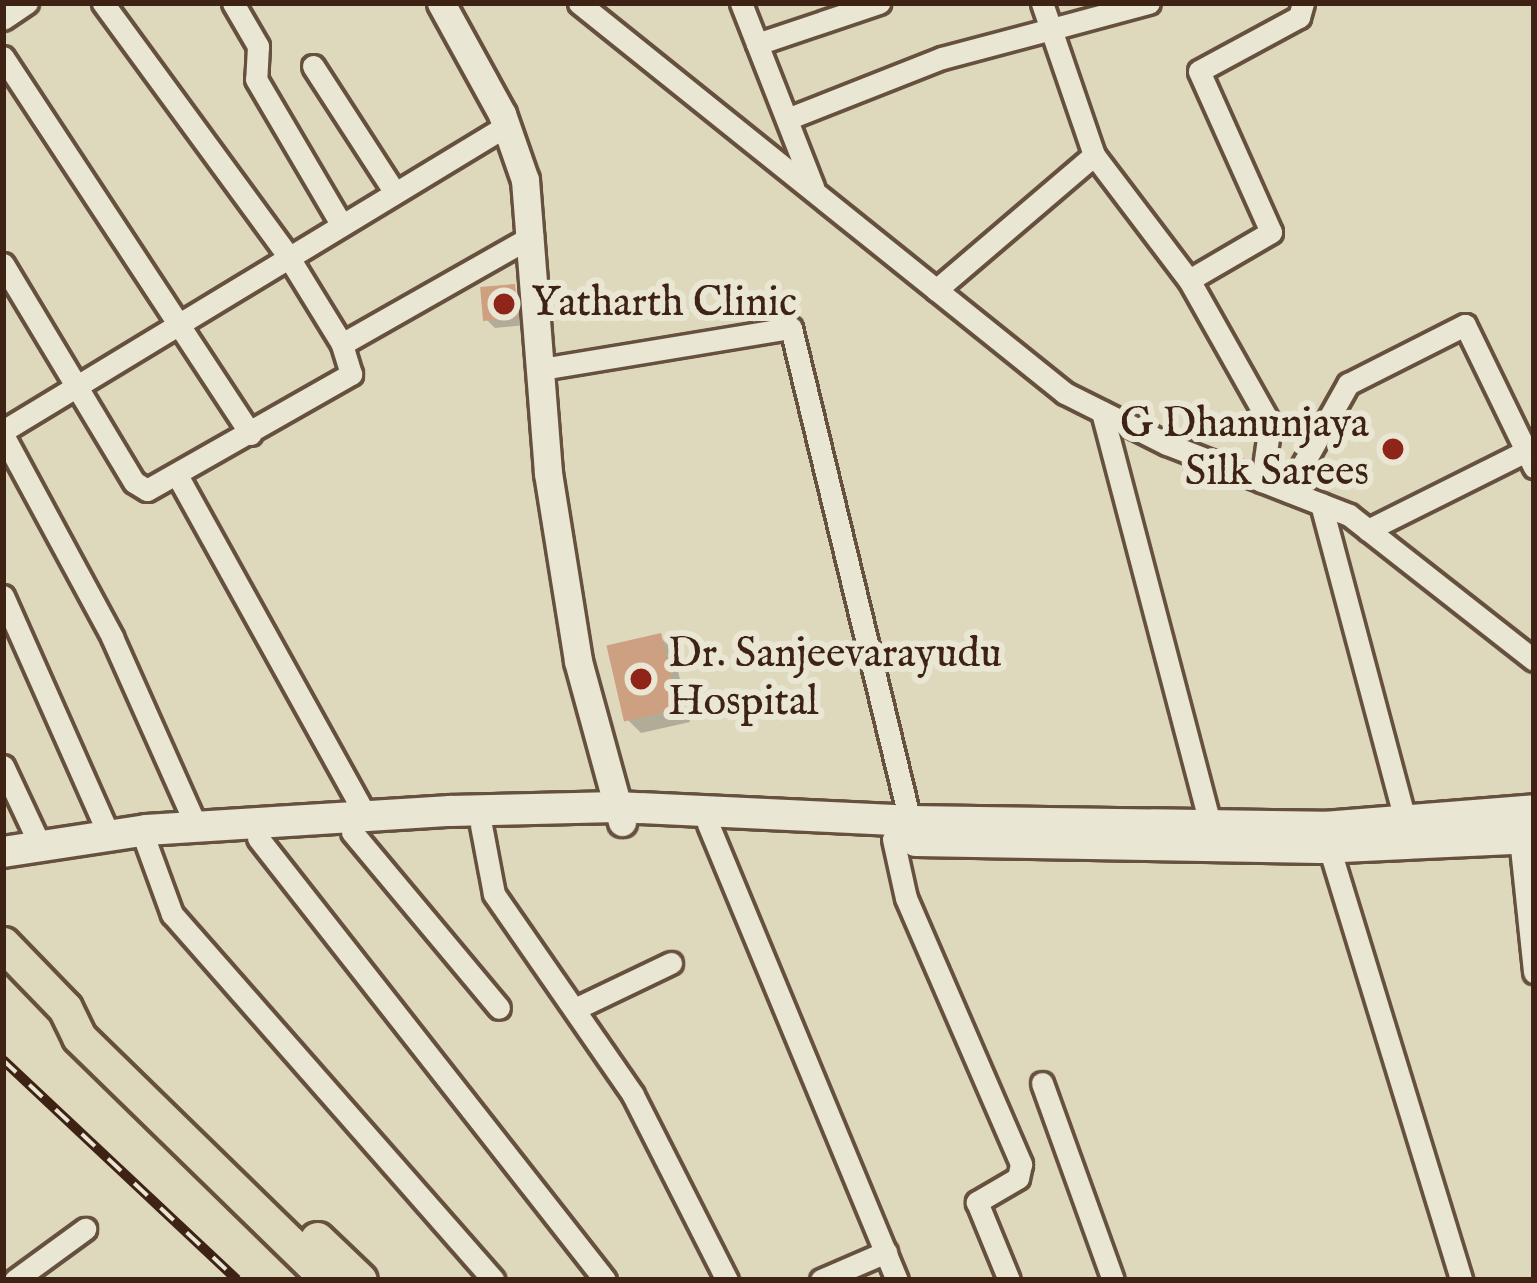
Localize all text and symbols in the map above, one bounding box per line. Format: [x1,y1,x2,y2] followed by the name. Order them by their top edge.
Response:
[531,279,797,329] place label: Yatharth Clinic
[488,288,520,320] marker: Yatharth Clinic
[1120,400,1369,498] place label: G Dhanunjaya Silk Sarees
[1380,436,1406,462] marker: G Dhanunjaya Silk Sarees
[668,630,1002,728] place label: Dr. Sanjeevarayudu Hospital
[625,663,657,695] marker: Dr. Sanjeevarayudu Hospital

